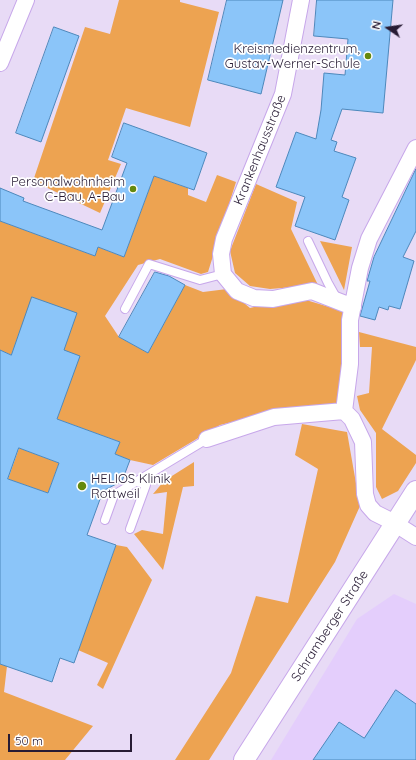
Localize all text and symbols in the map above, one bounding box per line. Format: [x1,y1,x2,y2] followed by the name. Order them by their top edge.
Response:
[368,8,408,48] north arrow
[369,20,384,31] text: N
[225,41,360,72] place label: Kreismedienzentrum, Gustav-Werner-Schule
[363,51,373,61] marker: Kreismedienzentrum, Gustav-Werner-Schule
[231,93,289,207] street label: Krankenhausstraße
[11,174,125,205] place label: Personalwohnheim C-Bau, A-Bau
[128,184,138,194] marker: Personalwohnheim C-Bau, A-Bau
[91,471,171,502] place label: HELIOS Klinik Rottweil
[76,480,88,492] marker: HELIOS Klinik Rottweil
[288,567,372,685] street label: Schramberger Straße
[10,726,134,752] scale bar
[15,733,43,748] text: 50 m

